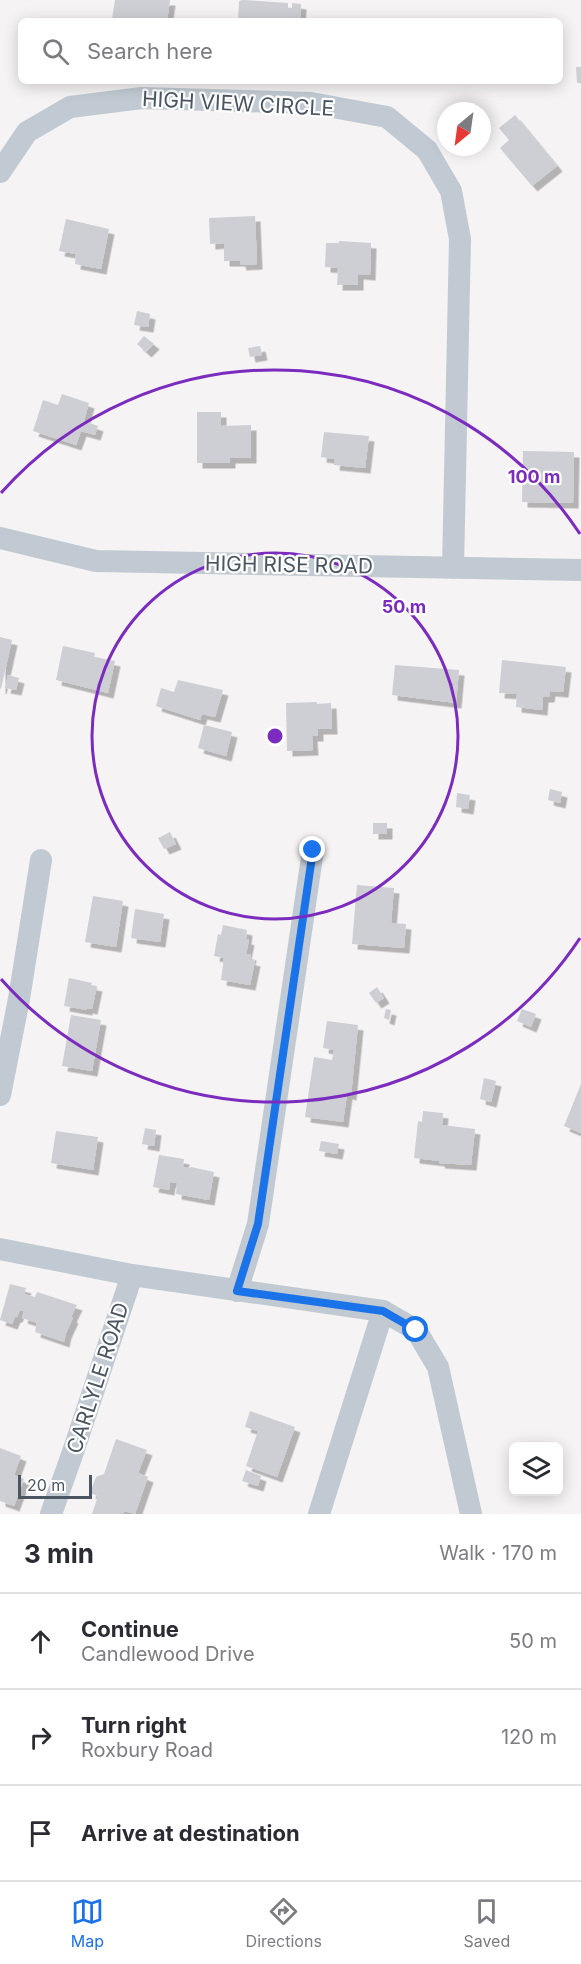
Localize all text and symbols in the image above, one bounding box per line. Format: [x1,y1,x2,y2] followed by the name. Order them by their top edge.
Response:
[18,18,563,84] search box
[39,35,72,68] icon: search
[87,38,213,64] text: Search here
[141,86,335,121] street label: HIGH VIEW CIRCLE
[437,102,491,156] north arrow
[508,466,560,487] text: 100 m
[205,551,373,578] street label: HIGH RISE ROAD
[382,596,426,617] text: 50 m
[265,726,285,746] centre of rings
[299,836,325,862] route end
[61,1299,134,1456] street label: CARLYLE ROAD
[402,1316,428,1342] route start
[509,1442,563,1496] map controls
[509,1442,563,1496] button: layers
[18,1472,92,1500] scale bar
[27,1475,65,1495] text: 20 m
[24,1538,94,1569] text: 3 min
[439,1541,557,1565] text: Walk · 170 m
[81,1616,179,1642] text: Continue
[24,1625,57,1658] icon: ahead
[509,1629,557,1653] text: 50 m
[81,1642,255,1666] text: Candlewood Drive
[81,1712,187,1738] text: Turn right
[24,1721,57,1754] icon: right
[501,1725,557,1749] text: 120 m
[81,1738,213,1762] text: Roxbury Road
[24,1817,57,1850] icon: arrive
[81,1820,300,1846] text: Arrive at destination
[71,1895,104,1951] tab: Map
[246,1895,322,1951] tab: Directions
[463,1895,510,1951] tab: Saved

